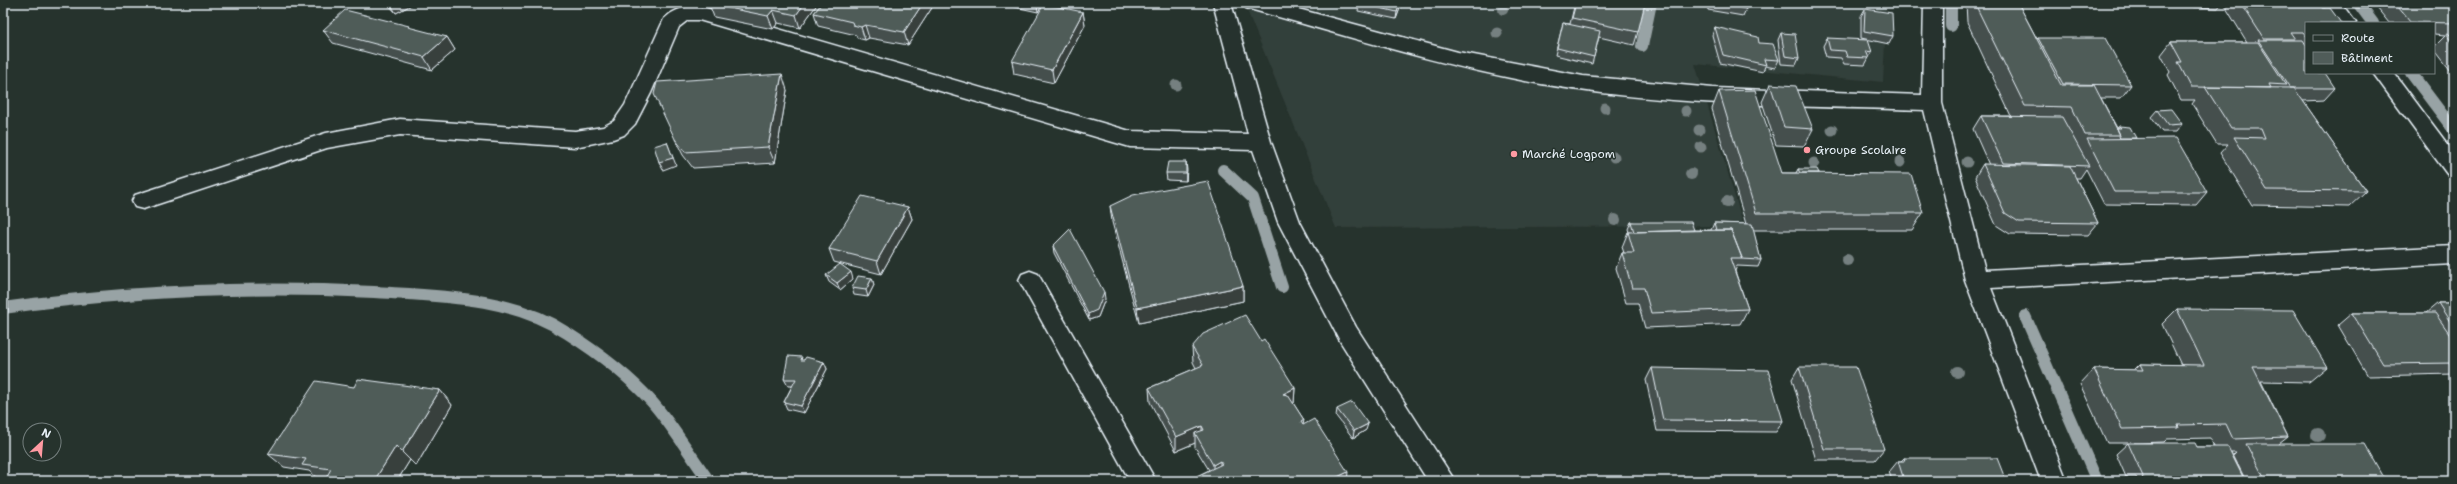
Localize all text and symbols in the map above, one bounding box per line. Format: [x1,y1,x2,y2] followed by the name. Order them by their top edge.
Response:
[2305,22,2435,74] legend
[2341,30,2375,46] text: Route
[2341,50,2393,66] text: Bâtiment
[1815,142,1907,158] place label: Groupe Scolaire
[1802,145,1812,155] marker: Groupe Scolaire
[1522,146,1615,162] place label: Marché Logpom
[1509,149,1519,159] marker: Marché Logpom
[22,422,62,462] north arrow
[39,425,54,442] text: N

